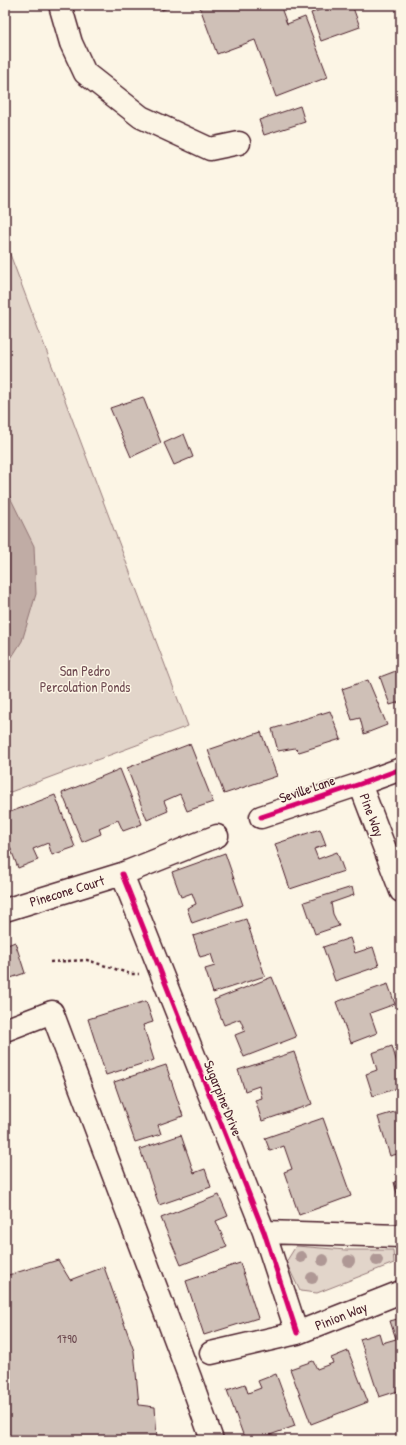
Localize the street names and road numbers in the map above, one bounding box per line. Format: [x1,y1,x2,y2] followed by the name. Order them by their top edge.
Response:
[276,770,338,807] street label: Seville Lane
[355,790,389,840] street label: Pine Way
[27,870,107,911] street label: Pinecone Court
[199,1057,247,1139] street label: Sugarpine Drive
[312,1296,370,1335] street label: Pinion Way

